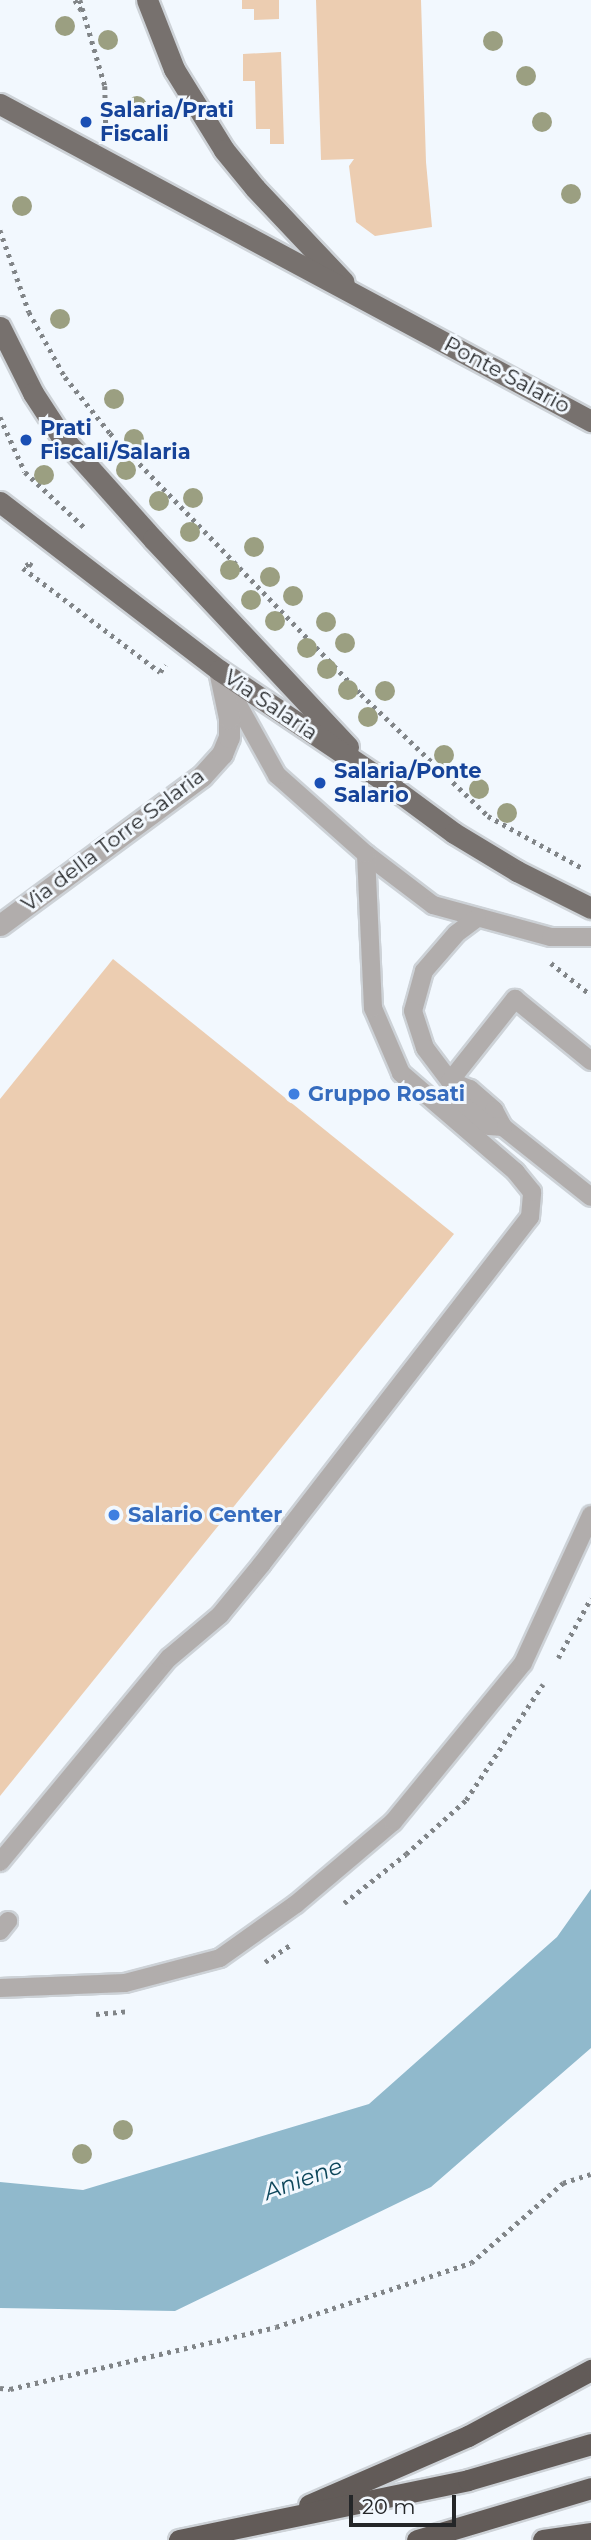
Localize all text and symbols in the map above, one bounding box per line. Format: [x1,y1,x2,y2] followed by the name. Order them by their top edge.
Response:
[100,97,234,147] place label: Salaria/Prati Fiscali
[78,114,94,130] marker: Salaria/Prati Fiscali
[440,331,574,419] street label: Ponte Salario
[40,415,191,465] place label: Prati Fiscali/Salaria
[18,432,34,448] marker: Prati Fiscali/Salaria
[219,665,323,745] street label: Via Salaria
[334,758,482,808] place label: Salaria/Ponte Salario
[17,763,209,917] street label: Via della Torre Salaria
[312,775,328,791] marker: Salaria/Ponte Salario
[308,1081,465,1107] place label: Gruppo Rosati
[286,1086,302,1102] marker: Gruppo Rosati
[128,1502,282,1528] place label: Salario Center
[106,1507,122,1523] marker: Salario Center
[260,2152,346,2206] water label: Aniene
[353,2480,460,2524] scale bar
[362,2494,416,2519] text: 20 m

